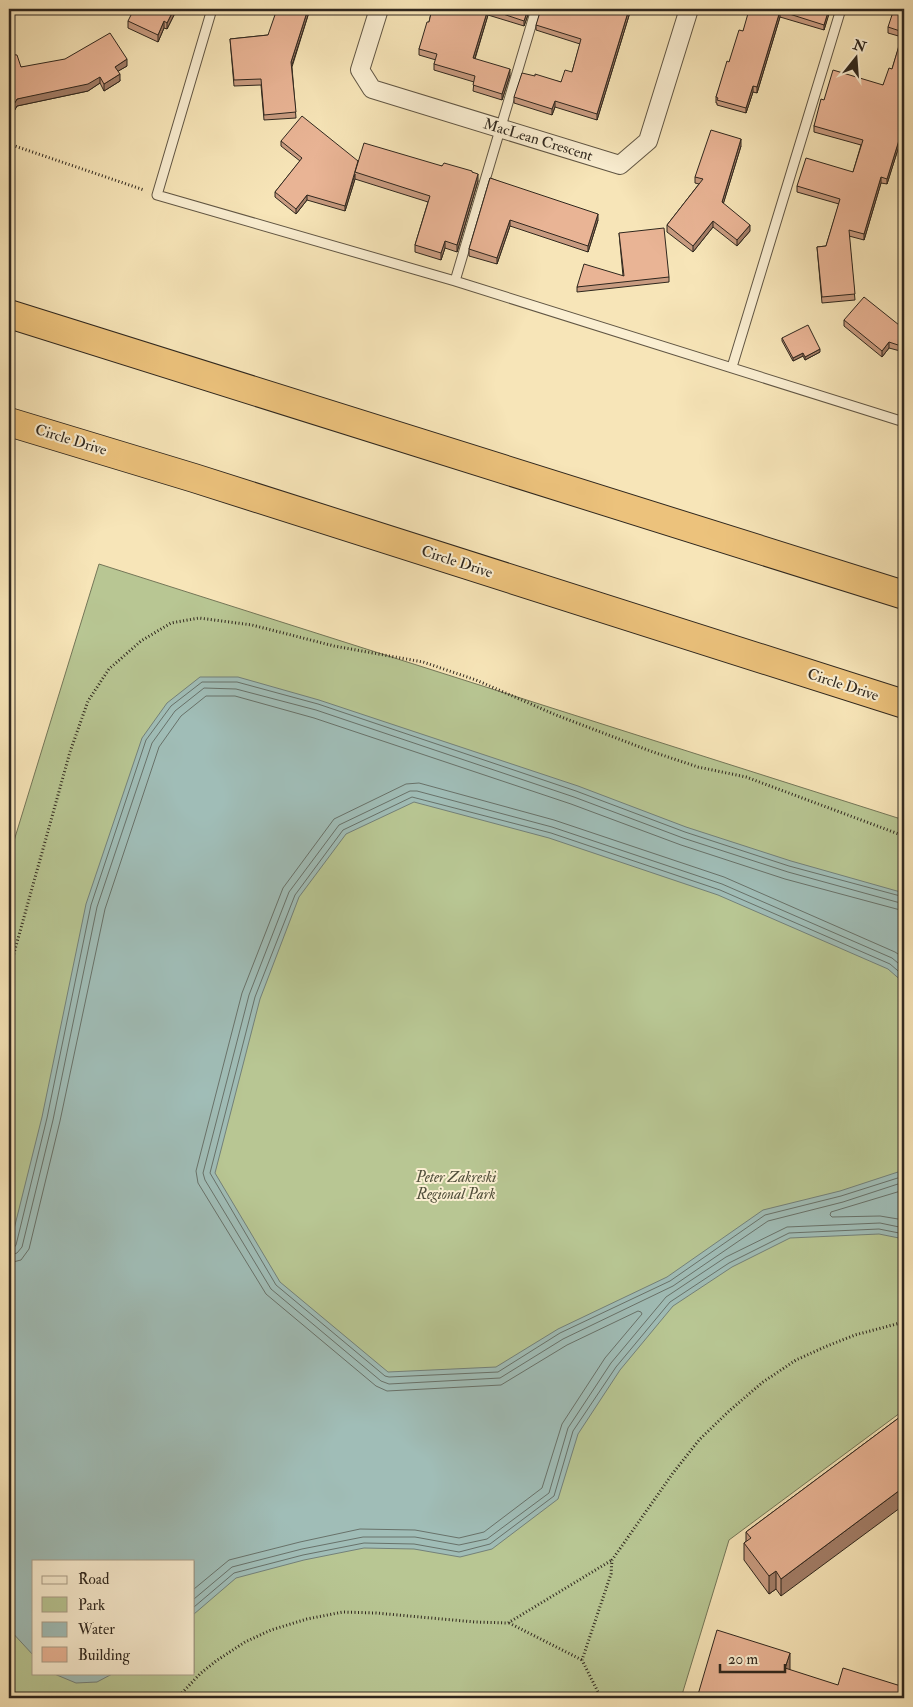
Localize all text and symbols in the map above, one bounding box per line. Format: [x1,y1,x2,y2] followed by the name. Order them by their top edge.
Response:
[830,32,880,82] north arrow
[850,36,869,56] text: N
[481,114,595,166] street label: MacLean Crescent
[33,420,109,460] street label: Circle Drive
[419,542,495,582] street label: Circle Drive
[805,665,881,705] street label: Circle Drive
[415,1168,496,1204] park label: Peter Zakreski Regional Park
[32,1560,195,1674] legend
[78,1570,110,1589] text: Road
[78,1596,105,1615] text: Park
[77,1620,115,1639] text: Water
[720,1642,786,1674] scale bar
[78,1646,130,1665] text: Building
[728,1650,758,1669] text: 20 m

